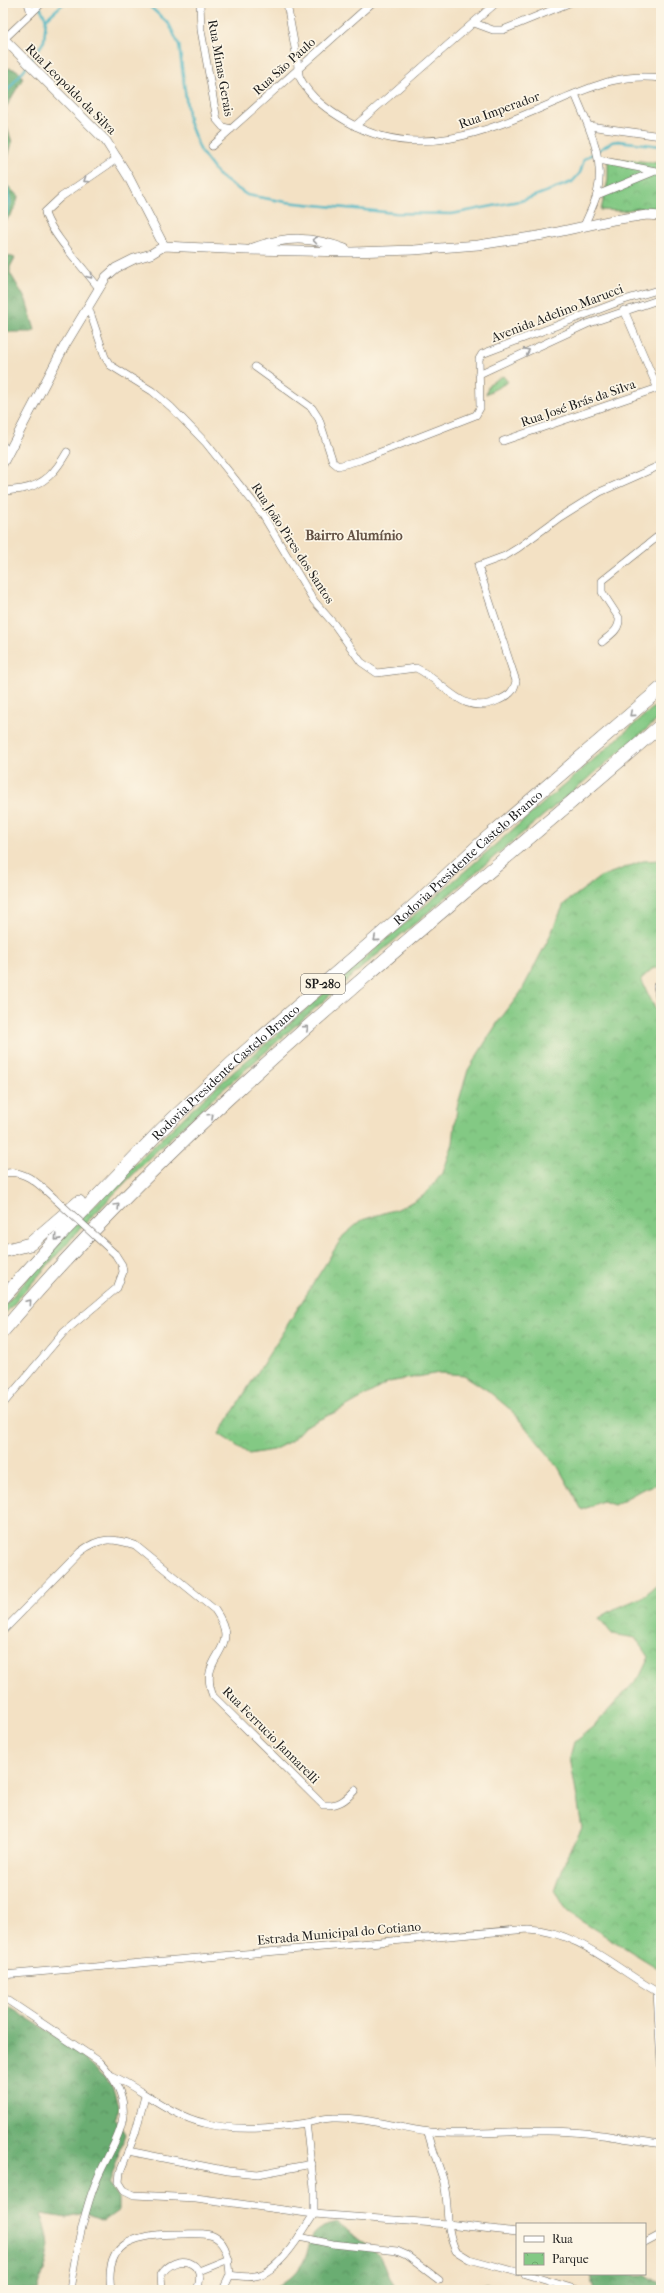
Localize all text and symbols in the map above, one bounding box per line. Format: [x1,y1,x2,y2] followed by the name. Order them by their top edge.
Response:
[205,18,237,118] street label: Rua Minas Gerais
[250,34,319,98] street label: Rua São Paulo
[23,41,120,138] street label: Rua Leopoldo da Silva
[456,88,542,132] street label: Rua Imperador
[83,175,90,183] one-way arrow
[312,236,318,245] one-way arrow
[85,271,92,278] one-way arrow
[488,281,625,345] street label: Avenida Adelino Marucci
[523,348,530,356] one-way arrow
[519,376,638,430] street label: Rua José Brás da Silva
[248,480,338,606] street label: Rua João Pires dos Santos
[305,527,403,544] district label: Bairro Alumínio
[629,709,636,716] one-way arrow
[390,786,545,928] street label: Rodovia Presidente Castelo Branco
[374,934,381,941] one-way arrow
[301,974,345,994] road number: SP-280
[148,1001,302,1143] street label: Rodovia Presidente Castelo Branco
[301,1026,309,1033] one-way arrow
[206,1114,213,1121] one-way arrow
[112,1203,120,1211] one-way arrow
[54,1233,62,1241] one-way arrow
[24,1299,31,1306] one-way arrow
[220,1684,323,1787] street label: Rua Ferrucio Jannarelli
[256,1918,422,1948] street label: Estrada Municipal do Cotiano
[516,2223,646,2275] legend
[552,2232,573,2246] text: Rua
[552,2252,589,2266] text: Parque

